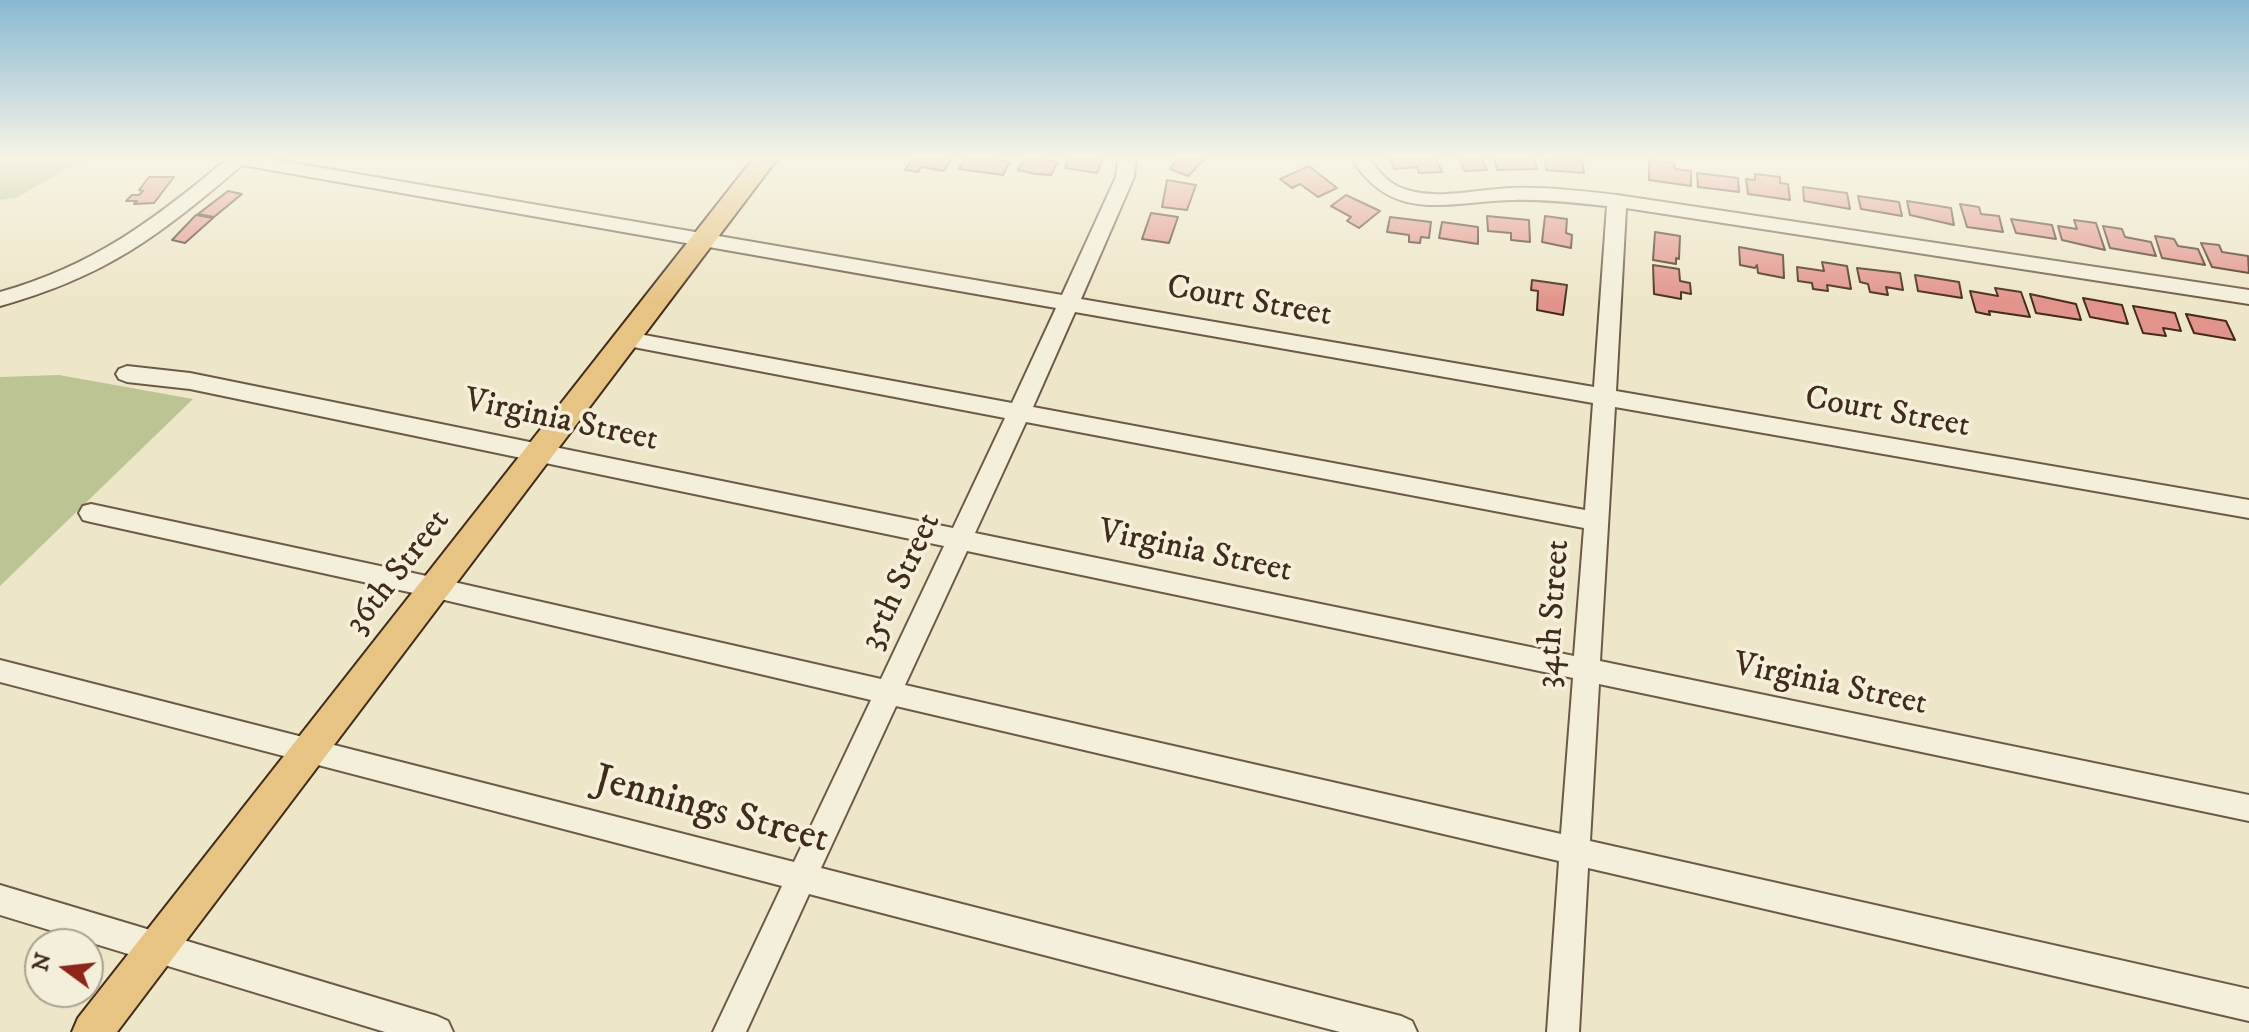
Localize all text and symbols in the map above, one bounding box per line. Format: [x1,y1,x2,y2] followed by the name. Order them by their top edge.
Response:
[1163,268,1335,338] street label: Court Street
[1801,379,1973,449] street label: Court Street
[461,382,661,462] street label: Virginia Street
[338,503,460,643] street label: 36th Street
[853,507,951,657] street label: 35th Street
[1095,513,1295,593] street label: Virginia Street
[1529,538,1581,690] street label: 34th Street
[1730,646,1930,726] street label: Virginia Street
[588,758,834,866] street label: Jennings Street
[24,928,104,1008] north arrow
[27,950,58,974] text: N

